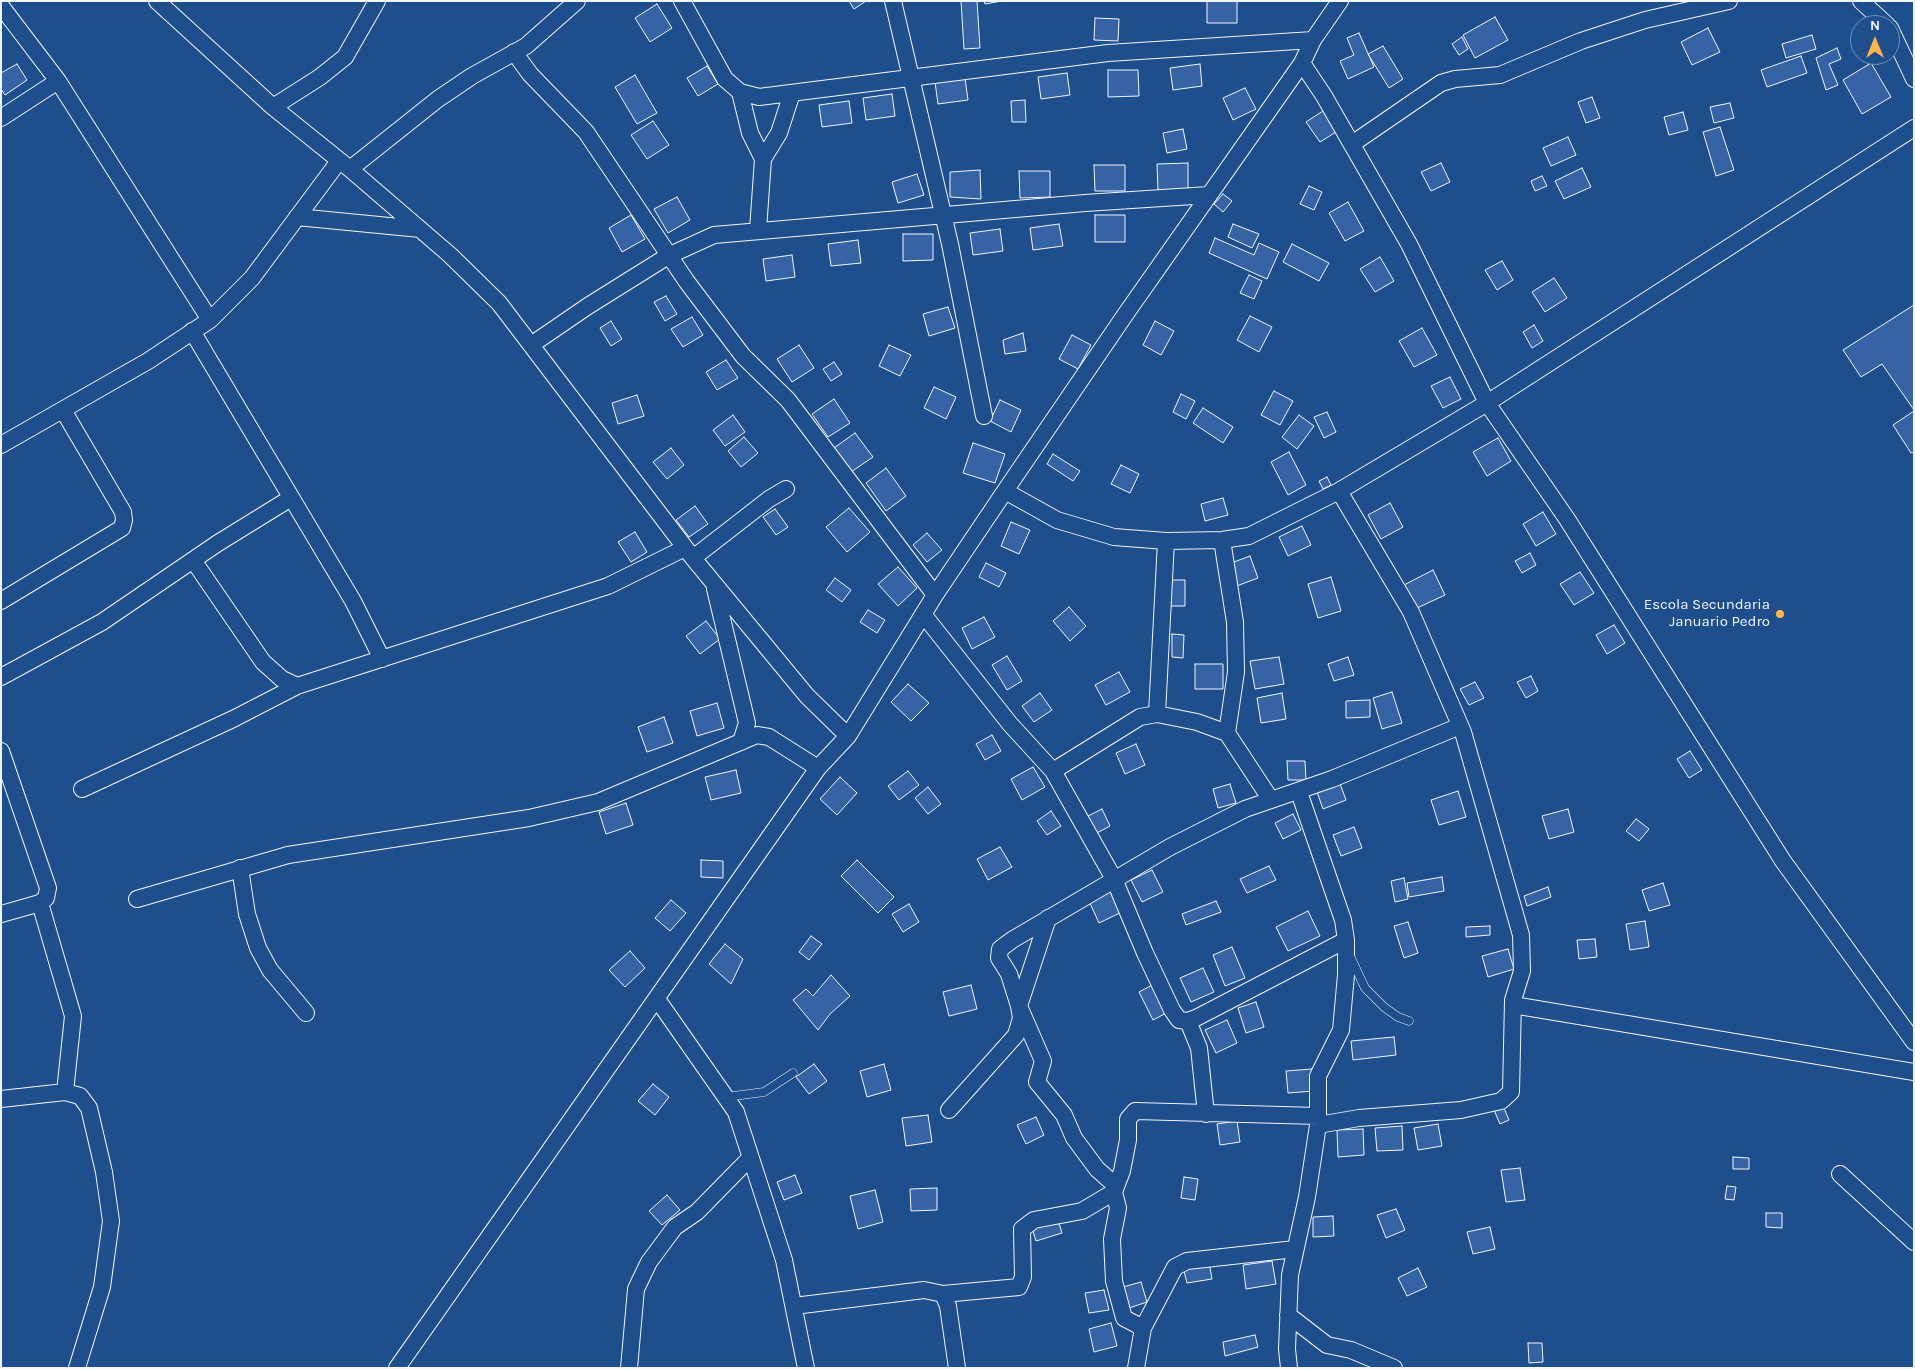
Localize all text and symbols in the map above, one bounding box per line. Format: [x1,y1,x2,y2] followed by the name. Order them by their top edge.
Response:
[1850,15,1900,65] north arrow
[1870,17,1880,34] text: N
[1644,596,1770,631] place label: Escola Secundaria Januario Pedro
[1774,608,1786,620] marker: Escola Secundaria Januario Pedro

